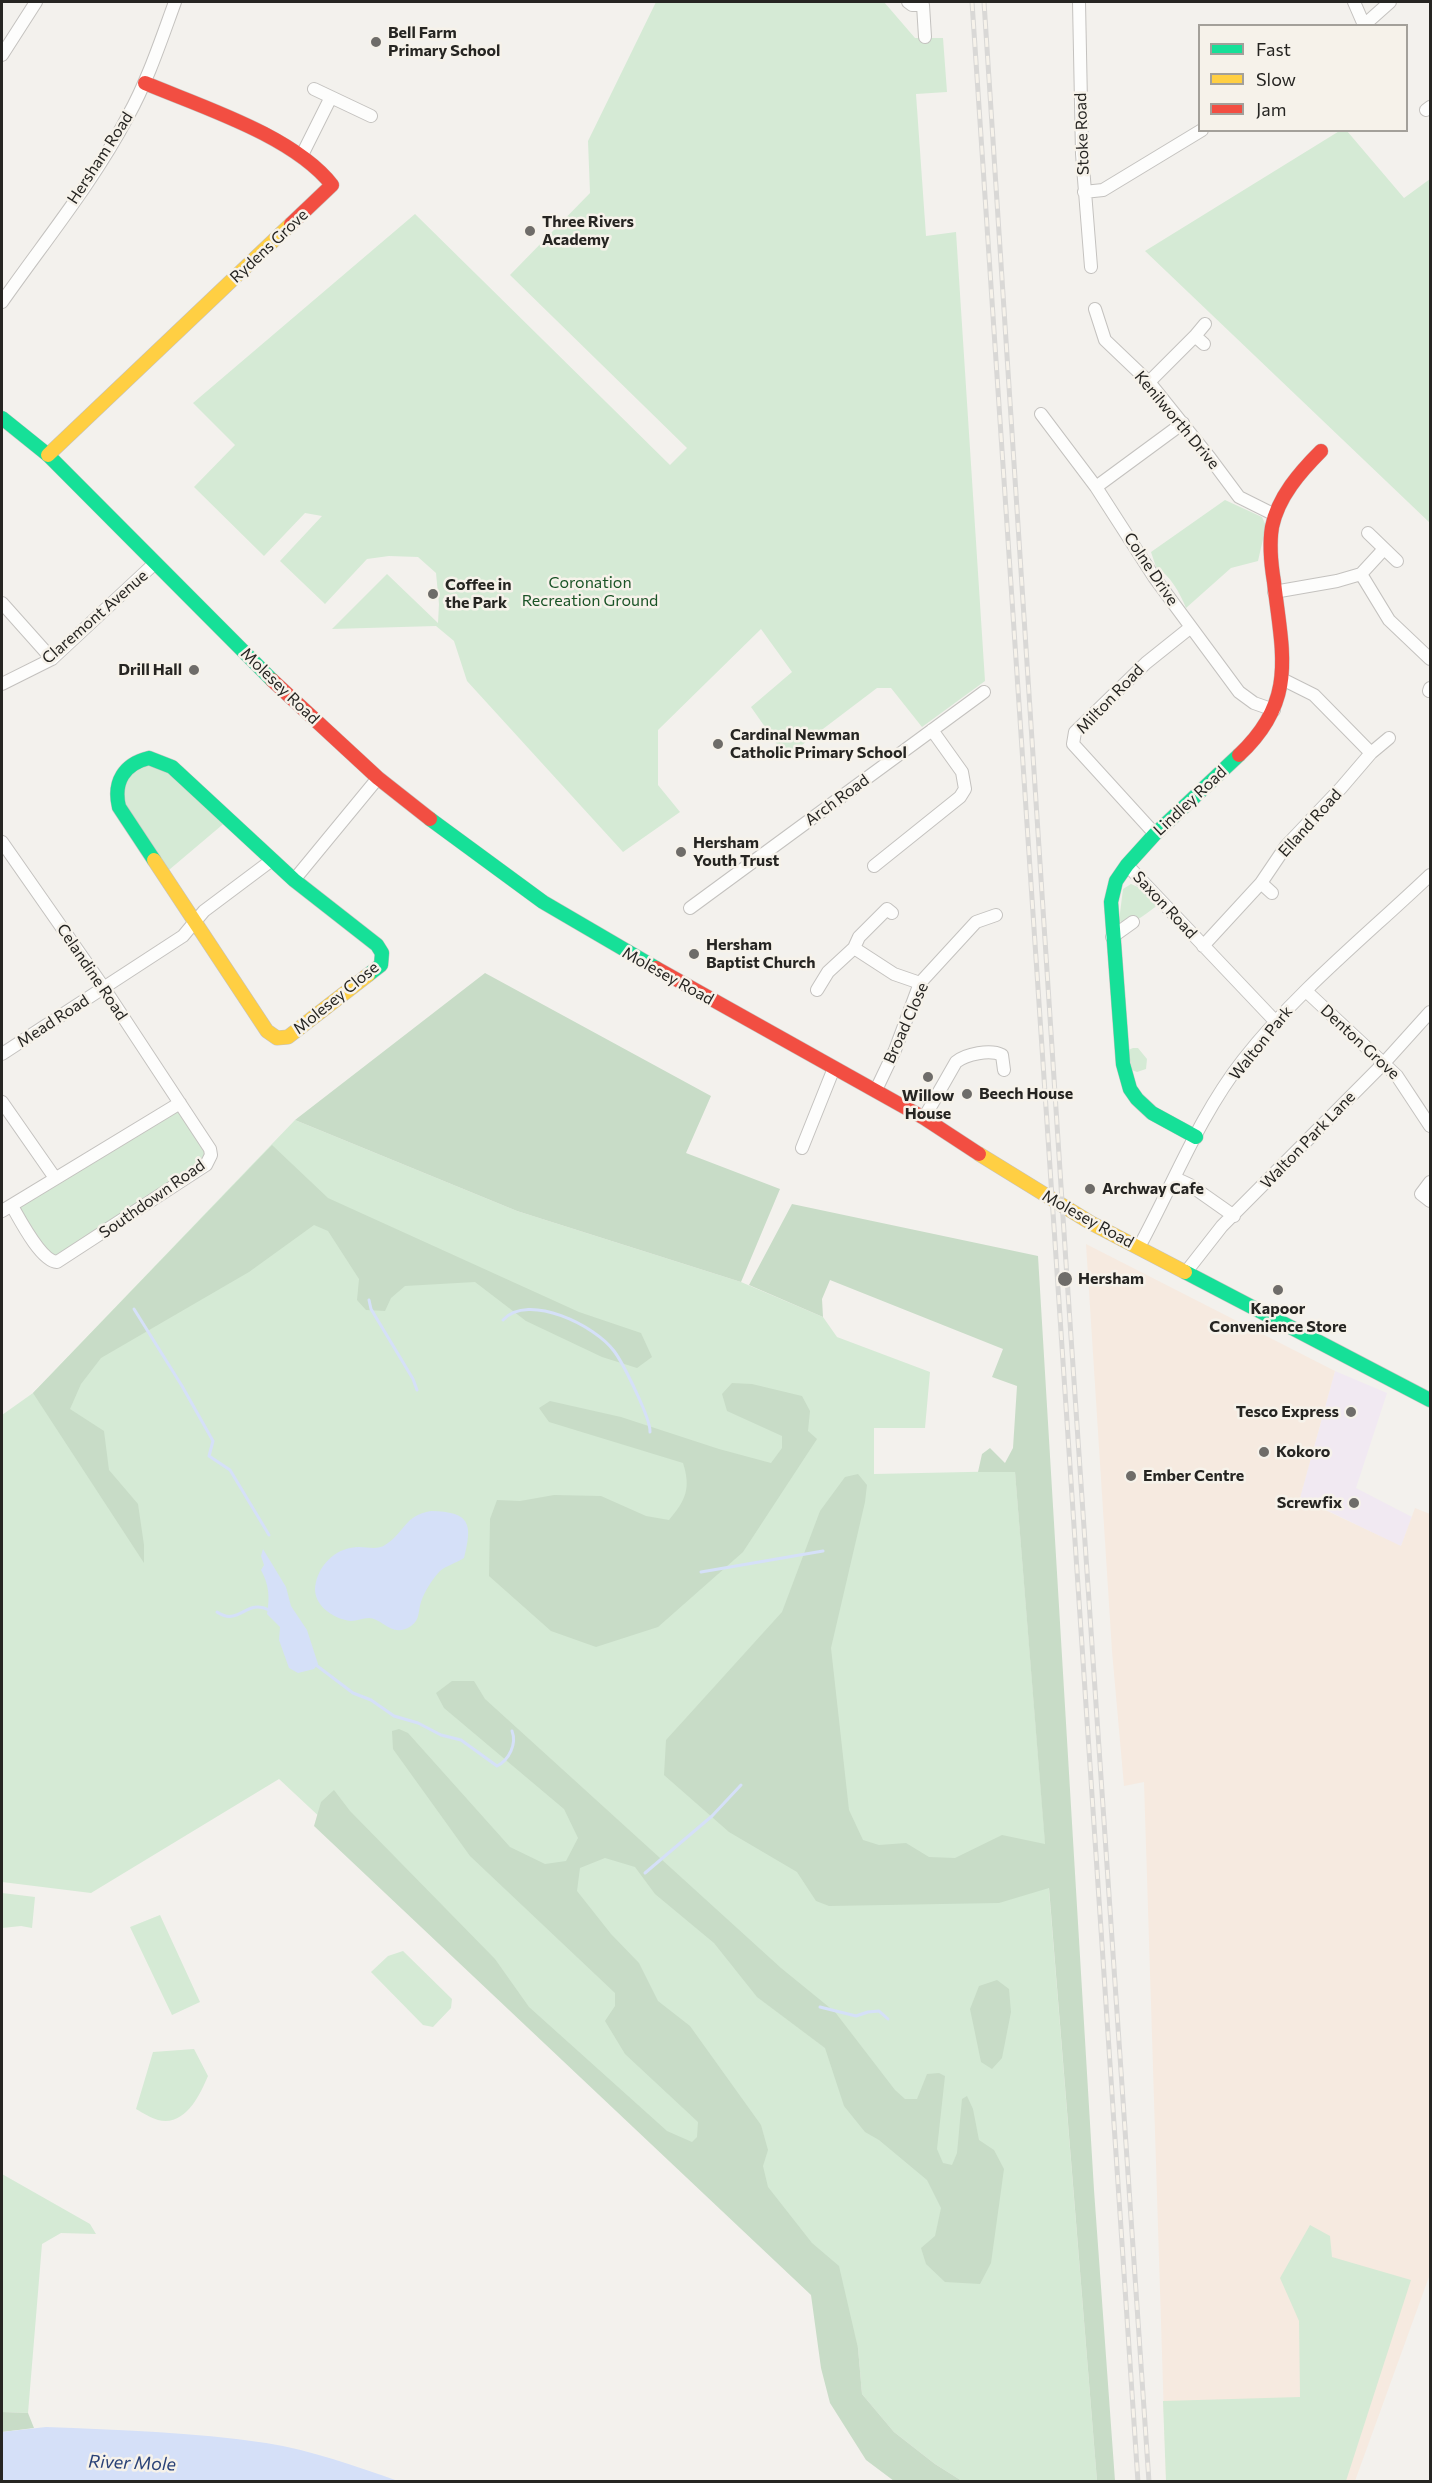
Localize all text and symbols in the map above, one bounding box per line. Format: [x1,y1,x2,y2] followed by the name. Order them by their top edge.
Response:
[388,23,500,61] place label: Bell Farm Primary School
[1198,24,1408,132] legend
[369,35,383,49] marker: Bell Farm Primary School
[1256,38,1291,60] text: Fast
[1256,68,1296,90] text: Slow
[1071,92,1093,176] street label: Stoke Road
[1256,98,1286,120] text: Jam
[63,108,137,208] street label: Hersham Road
[226,205,312,287] street label: Rydens Grove
[542,212,634,250] place label: Three Rivers Academy
[523,224,537,238] marker: Three Rivers Academy
[1130,367,1224,473] street label: Kenilworth Drive
[1120,529,1182,609] street label: Colne Drive
[38,566,152,668] street label: Claremont Avenue
[522,573,658,611] park label: Coronation Recreation Ground
[445,575,511,613] place label: Coffee in the Park
[426,587,440,601] marker: Coffee in the Park
[237,644,323,728] street label: Molesey Road
[118,660,182,680] place label: Drill Hall
[1072,660,1148,738] street label: Milton Road
[187,663,201,677] marker: Drill Hall
[730,725,907,763] place label: Cardinal Newman Catholic Primary School
[711,737,725,751] marker: Cardinal Newman Catholic Primary School
[1150,762,1230,840] street label: Lindley Road
[801,770,873,830] street label: Arch Road
[1274,785,1346,861] street label: Elland Road
[693,833,779,871] place label: Hersham Youth Trust
[674,845,688,859] marker: Hersham Youth Trust
[1129,867,1201,943] street label: Saxon Road
[53,920,131,1024] street label: Celandine Road
[706,935,816,973] place label: Hersham Baptist Church
[619,943,717,1009] street label: Molesey Road
[687,947,701,961] marker: Hersham Baptist Church
[289,958,383,1038] street label: Molesey Close
[880,979,932,1067] street label: Broad Close
[13,991,93,1051] street label: Mead Road
[1316,1000,1404,1084] street label: Denton Grove
[1225,1002,1297,1084] street label: Walton Park
[921,1070,935,1084] marker: Willow House
[979,1084,1073,1104] place label: Beech House
[902,1086,954,1124] place label: Willow House
[960,1087,974,1101] marker: Beech House
[1257,1087,1359,1193] street label: Walton Park Lane
[95,1155,209,1243] street label: Southdown Road
[1102,1179,1204,1199] place label: Archway Cafe
[1083,1182,1097,1196] marker: Archway Cafe
[1039,1186,1137,1252] street label: Molesey Road
[1078,1269,1144,1289] place label: Hersham
[1056,1270,1074,1288] marker: Hersham
[1271,1283,1285,1297] marker: Kapoor Convenience Store
[1209,1299,1347,1337] place label: Kapoor Convenience Store
[1236,1402,1339,1422] place label: Tesco Express
[1344,1405,1358,1419] marker: Tesco Express
[1276,1442,1330,1462] place label: Kokoro
[1257,1445,1271,1459] marker: Kokoro
[1143,1466,1244,1486] place label: Ember Centre
[1124,1469,1138,1483] marker: Ember Centre
[1277,1493,1342,1513] place label: Screwfix
[1347,1496,1361,1510] marker: Screwfix
[88,2451,176,2475] water label: River Mole

